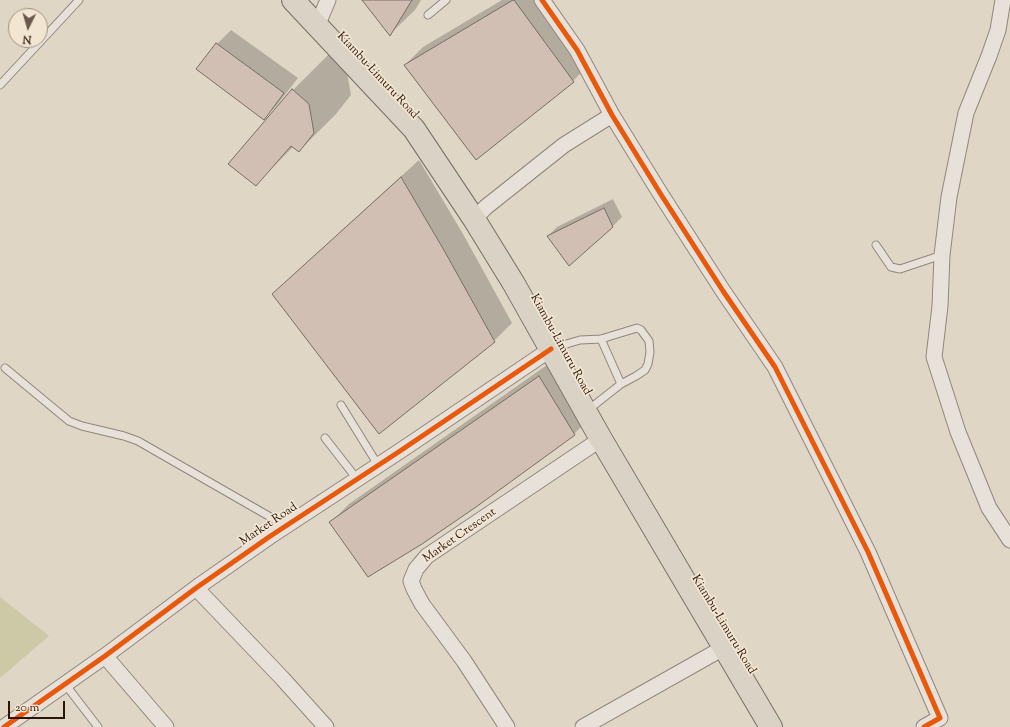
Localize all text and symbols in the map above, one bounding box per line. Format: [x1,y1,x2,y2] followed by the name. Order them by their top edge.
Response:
[8,8,48,48] north arrow
[333,30,421,122] street label: Kiambu-Limuru Road
[22,31,32,47] text: N
[526,292,594,398] street label: Kiambu-Limuru Road
[237,500,301,550] street label: Market Road
[421,506,499,566] street label: Market Crescent
[688,573,758,677] street label: Kiambu-Limuru Road
[10,693,67,719] scale bar
[15,699,39,717] text: 20 m

